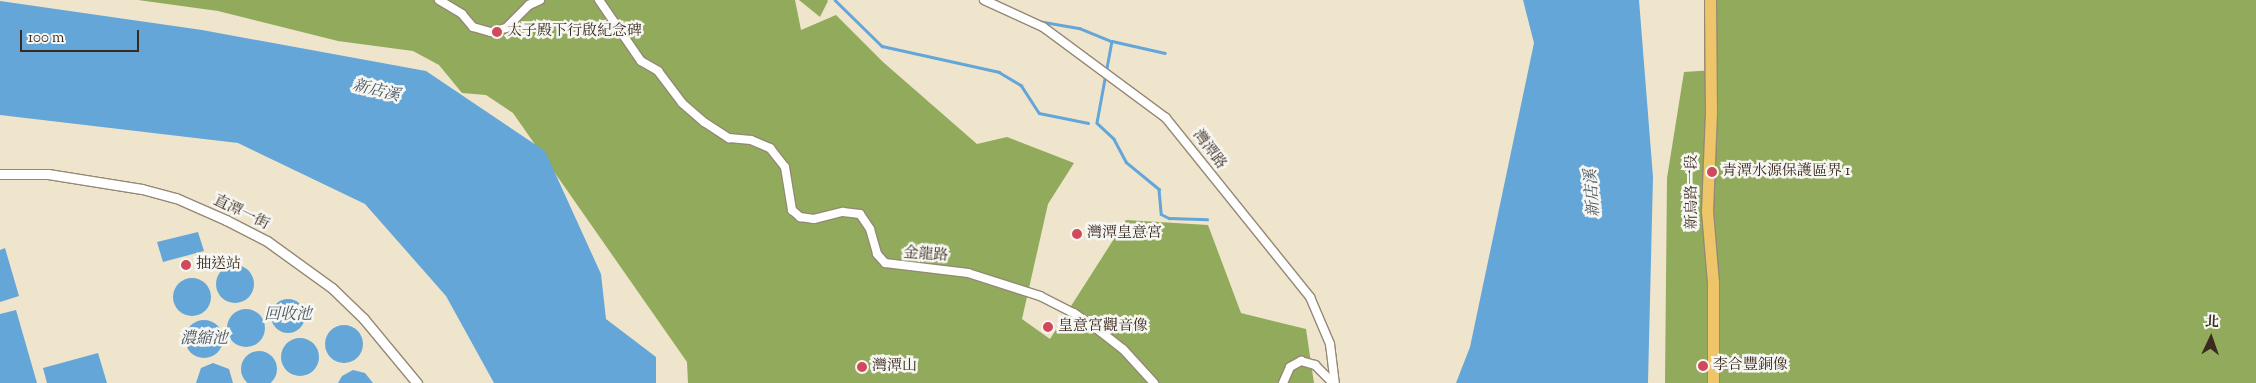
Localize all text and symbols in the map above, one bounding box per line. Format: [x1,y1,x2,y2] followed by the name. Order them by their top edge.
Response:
[22,20,141,52] scale bar
[507,23,642,41] place label: 太子殿下行啟紀念碑
[491,26,503,38] marker: 太子殿下行啟紀念碑
[28,28,64,49] text: 100 m
[350,77,402,107] water label: 新店溪
[1188,127,1230,173] street label: 灣潭路
[1684,155,1702,229] street label: 新烏路一段
[1722,163,1850,181] place label: 青潭水源保護區界 1
[1706,166,1718,178] marker: 青潭水源保護區界 1
[1583,168,1605,218] water label: 新店溪
[210,192,272,234] street label: 直潭一街
[1087,225,1162,243] place label: 灣潭皇意宮
[1071,228,1083,240] marker: 灣潭皇意宮
[903,244,949,266] street label: 金龍路
[196,256,241,274] place label: 抽送站
[180,259,192,271] marker: 抽送站
[264,306,312,326] water label: 回收池
[2186,313,2236,363] north arrow
[2204,313,2219,333] text: 北
[1058,318,1148,336] place label: 皇意宮觀音像
[1042,321,1054,333] marker: 皇意宮觀音像
[180,330,228,350] water label: 濃縮池
[1713,357,1788,375] place label: 李合豐銅像
[872,358,917,376] place label: 灣潭山
[1697,360,1709,372] marker: 李合豐銅像
[856,361,868,373] marker: 灣潭山

